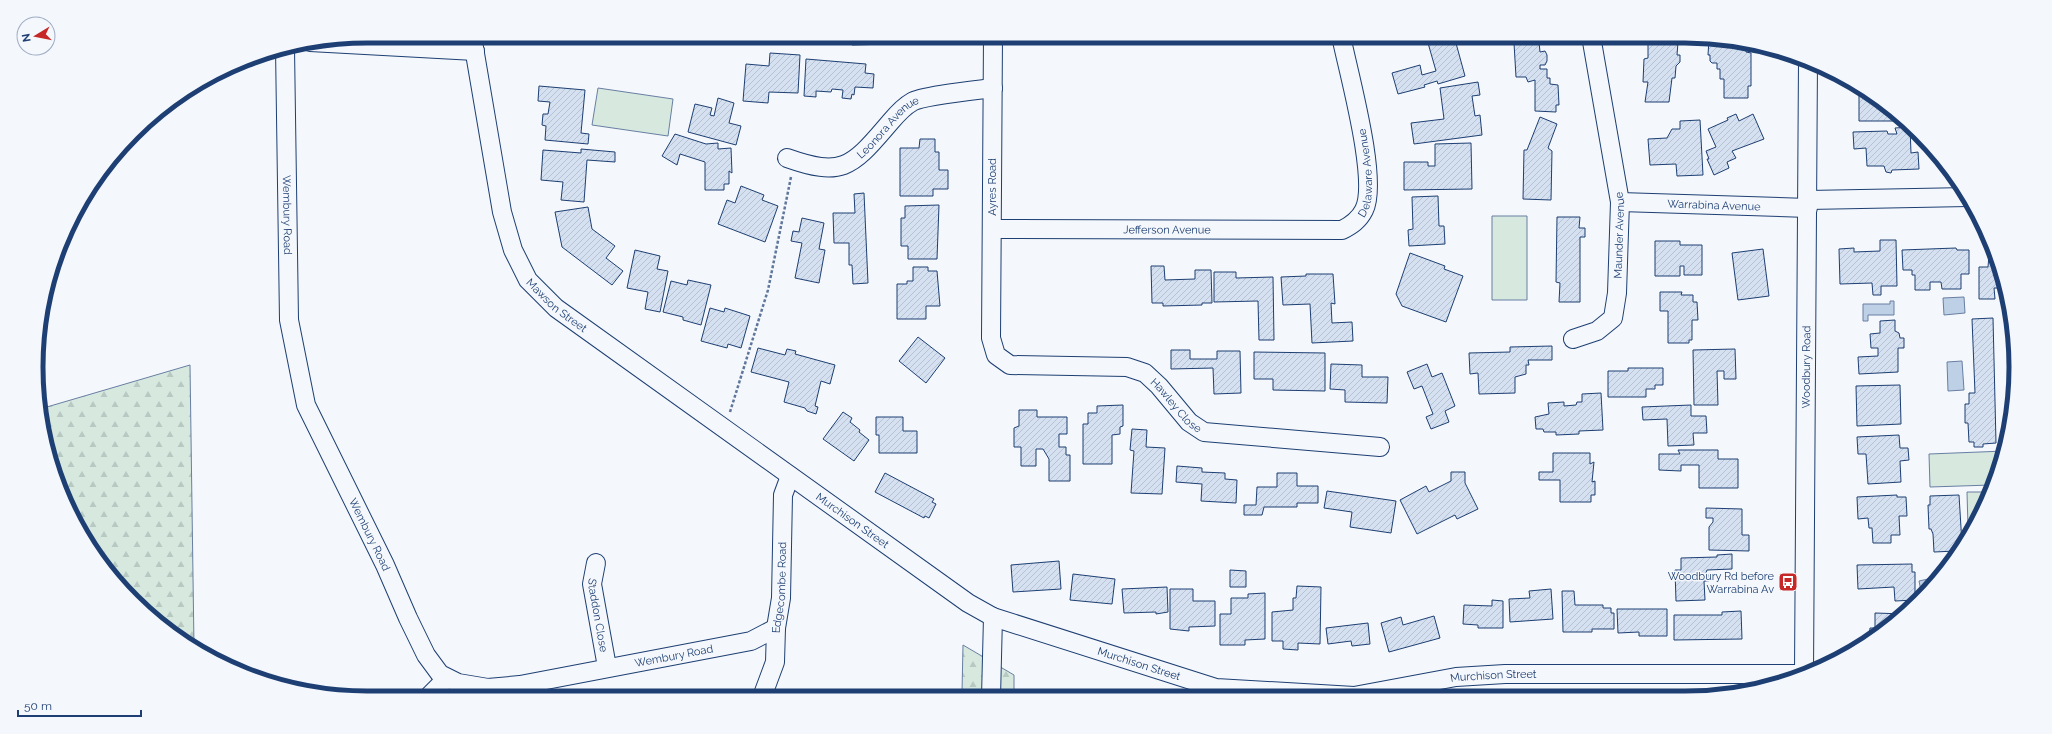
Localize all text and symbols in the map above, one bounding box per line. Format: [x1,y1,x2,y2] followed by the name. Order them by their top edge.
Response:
[16,16,56,56] north arrow
[20,32,34,43] text: N
[854,93,921,161] street label: Leonora Avenue
[1355,127,1375,219] street label: Delaware Avenue
[986,158,999,216] street label: Ayres Road
[280,175,295,255] street label: Wembury Road
[1611,190,1627,279] street label: Maunder Avenue
[1667,197,1761,213] street label: Warrabina Avenue
[1123,223,1211,236] street label: Jefferson Avenue
[524,276,590,335] street label: Mawson Street
[1799,325,1813,408] street label: Woodbury Road
[1148,375,1205,435] street label: Hawley Close
[814,490,892,551] street label: Murchison Street
[346,496,393,573] street label: Wembury Road
[769,542,789,633] street label: Edgecombe Road
[1668,570,1775,596] place label: Woodbury Rd before Warrabina Av
[1777,571,1799,593] bus stop icon: Woodbury Rd before Warrabina Av
[585,577,611,654] street label: Staddon Close
[634,642,714,670] street label: Wembury Road
[1096,644,1183,683] street label: Murchison Street
[1449,667,1537,684] street label: Murchison Street
[18,692,141,718] scale bar
[24,699,52,713] text: 50 m

